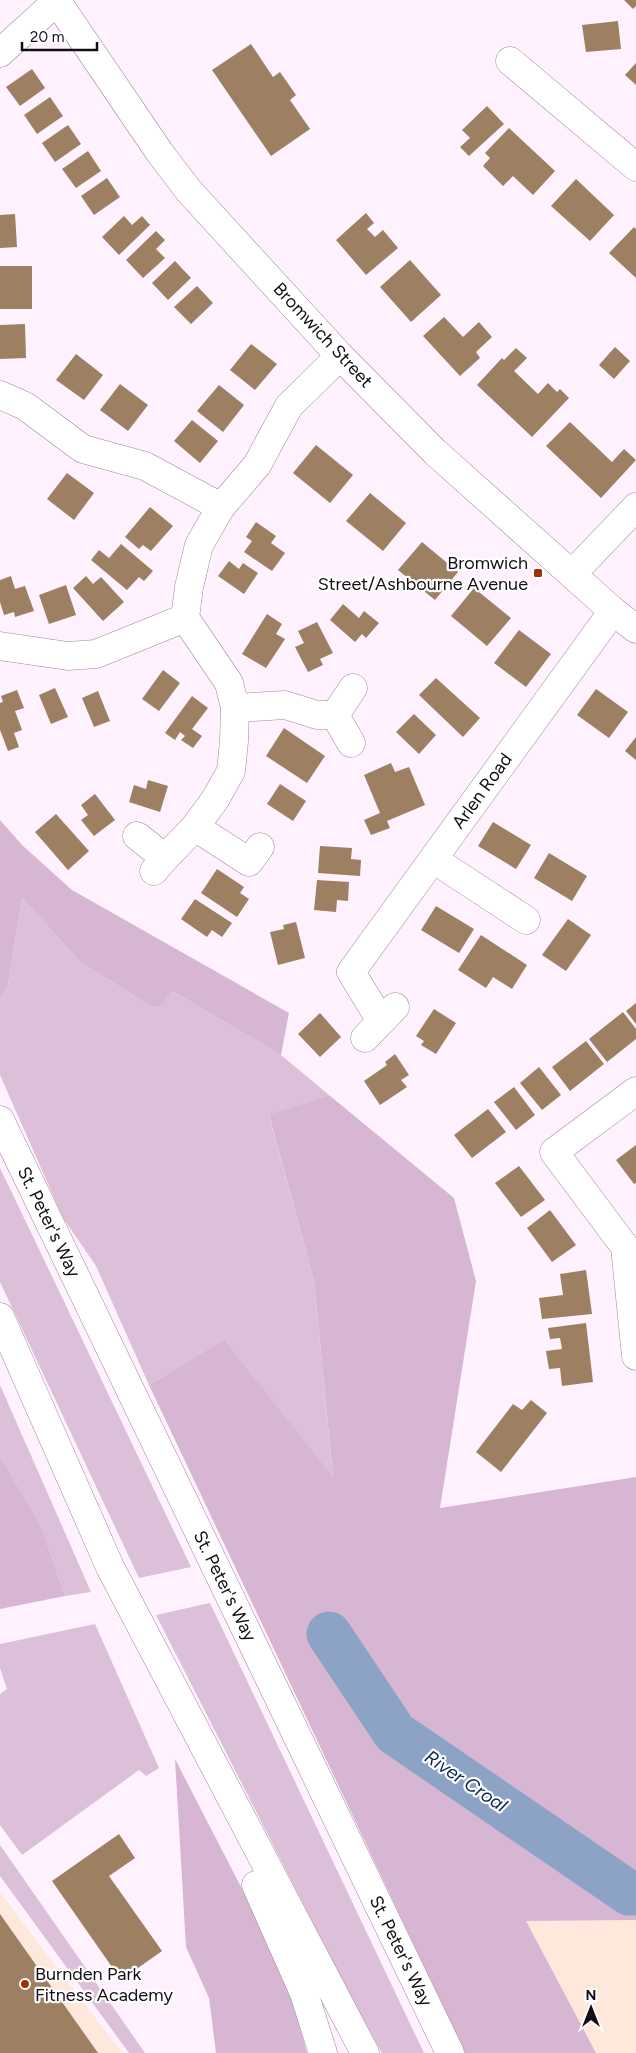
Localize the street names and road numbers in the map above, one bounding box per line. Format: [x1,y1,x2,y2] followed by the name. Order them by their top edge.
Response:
[269,278,377,392] street label: Bromwich Street
[447,749,517,833] street label: Arlen Road
[13,1163,85,1281] street label: St. Peter's Way
[189,1527,261,1645] street label: St. Peter's Way
[365,1892,437,2010] street label: St. Peter's Way

